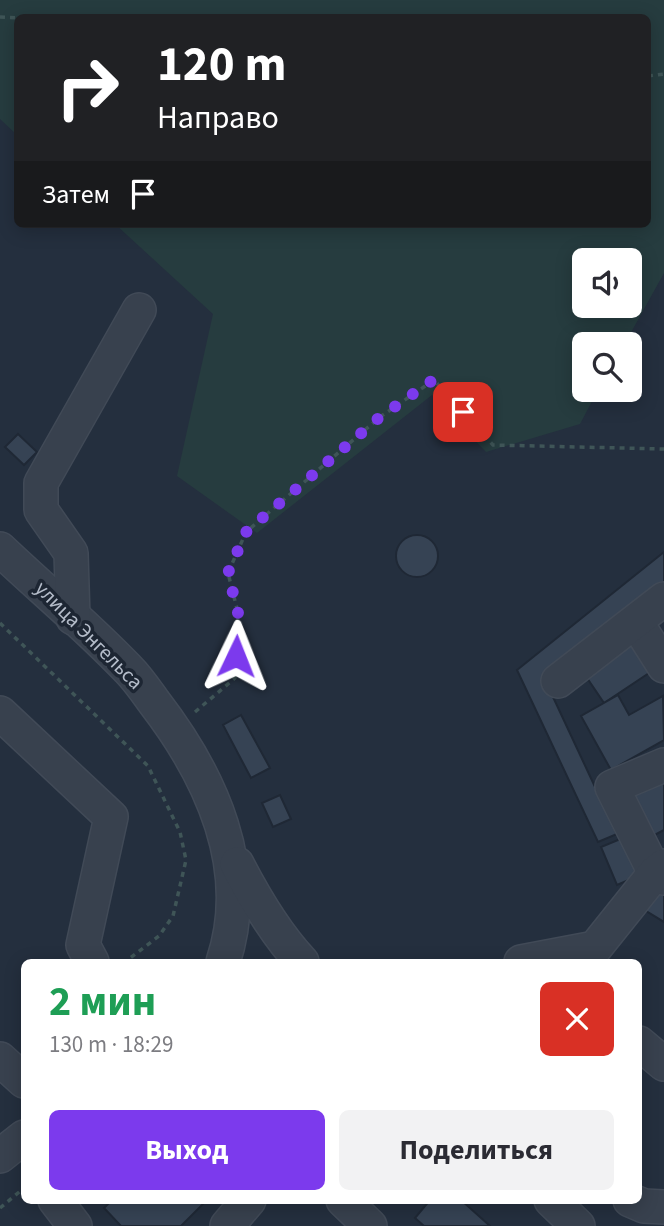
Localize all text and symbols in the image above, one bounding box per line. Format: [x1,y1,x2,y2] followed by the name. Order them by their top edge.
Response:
[157,30,286,100] text: 120 m
[42,42,133,133] icon: right
[157,95,279,141] text: Направо
[124,175,162,213] icon: arrive
[42,176,110,213] text: Затем
[572,248,642,402] map controls
[572,248,642,318] button: sound
[572,332,642,402] button: search
[433,382,493,442] pin
[444,393,482,431] icon: arrive
[28,574,150,696] street label: улица Энгельса
[199,619,273,693] position arrow
[49,972,156,1032] text: 2 мин
[540,982,614,1056] button: close
[49,1028,173,1061] text: 130 m · 18:29
[49,1110,325,1190] button: Выход
[339,1110,614,1190] button: Поделиться

